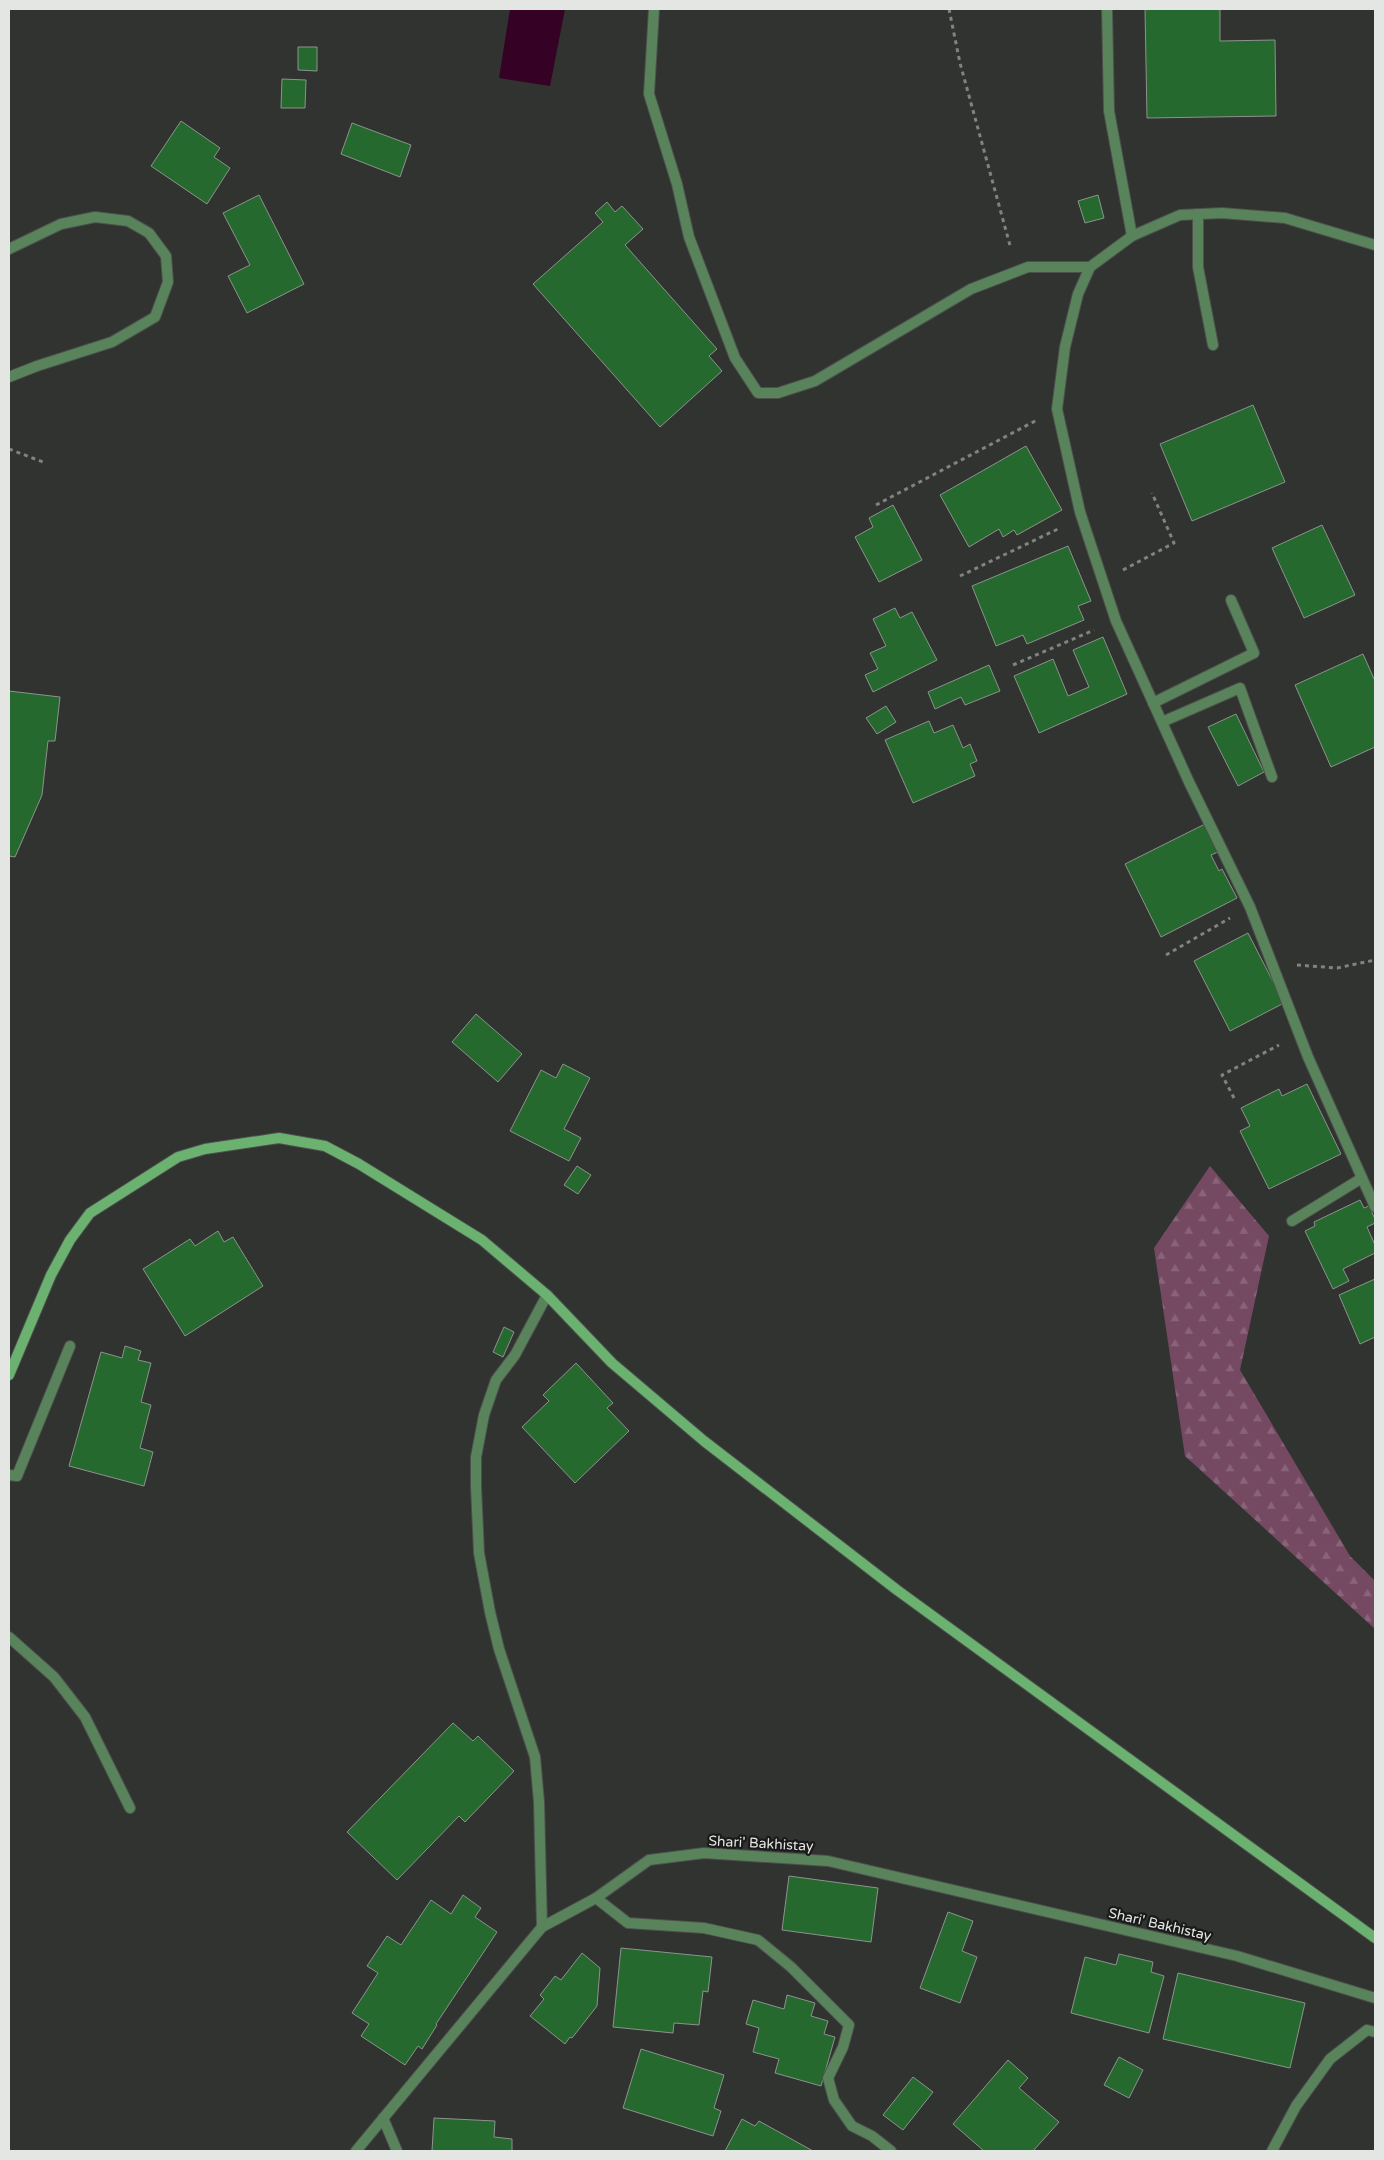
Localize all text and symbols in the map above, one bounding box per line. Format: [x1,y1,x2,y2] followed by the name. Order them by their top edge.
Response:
[708,1832,814,1855] street label: Shari' Bakhistay
[1107,1904,1213,1945] street label: Shari' Bakhistay

